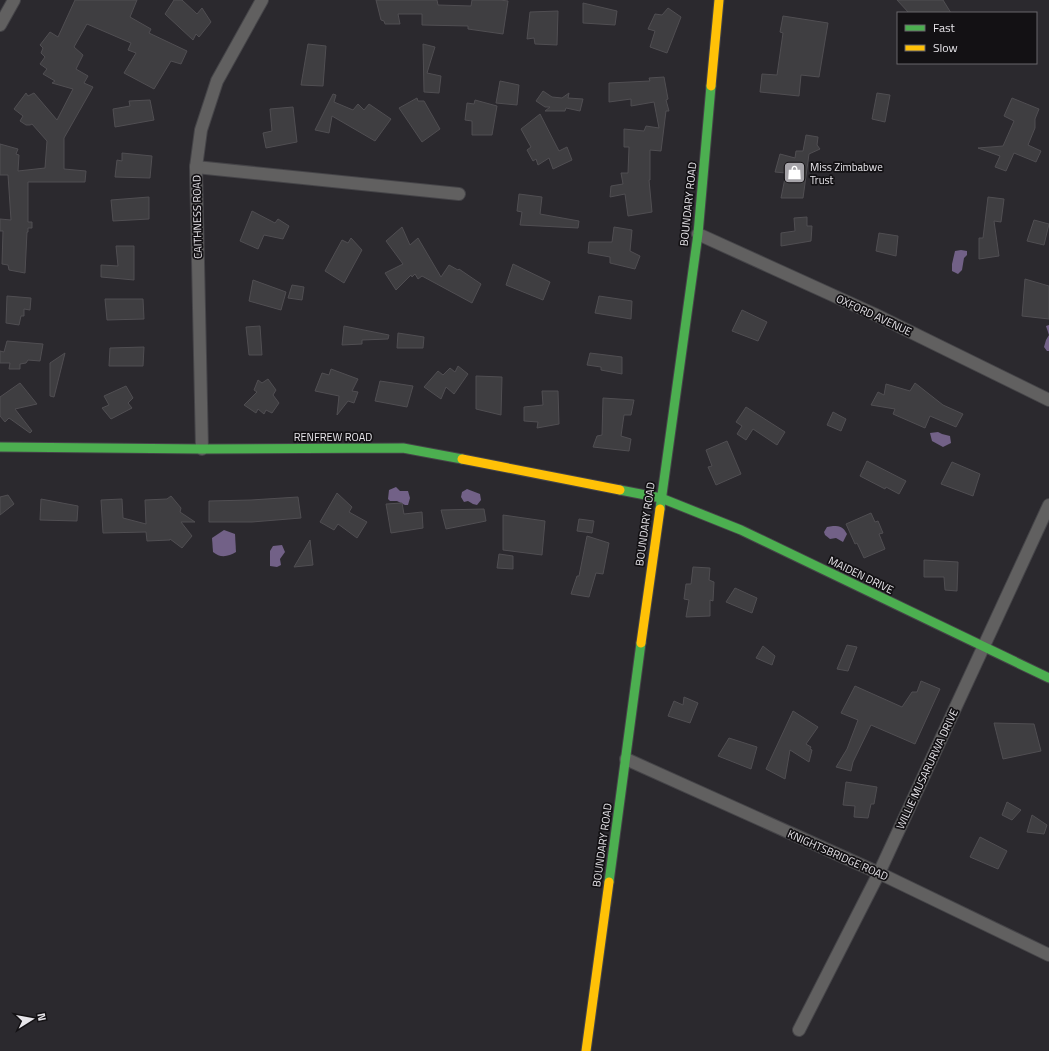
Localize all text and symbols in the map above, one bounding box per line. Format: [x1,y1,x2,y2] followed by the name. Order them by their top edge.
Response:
[897,12,1037,64] legend
[933,18,956,37] text: Fast
[933,38,958,57] text: Slow
[810,159,883,188] place label: Miss Zimbabwe Trust
[781,160,807,186] shop icon: Miss Zimbabwe Trust
[676,161,700,247] street label: BOUNDARY ROAD
[188,175,206,259] street label: CAITHNESS ROAD
[834,290,914,340] street label: OXFORD AVENUE
[294,429,372,445] street label: RENFREW ROAD
[631,481,659,567] street label: BOUNDARY ROAD
[826,552,896,598] street label: MAIDEN DRIVE
[892,706,962,832] street label: WILLIE MUSARURWA DRIVE
[588,802,616,888] street label: BOUNDARY ROAD
[785,826,891,884] street label: KNIGHTSBRIDGE ROAD
[12,999,52,1039] north arrow
[33,1012,50,1022] text: N

